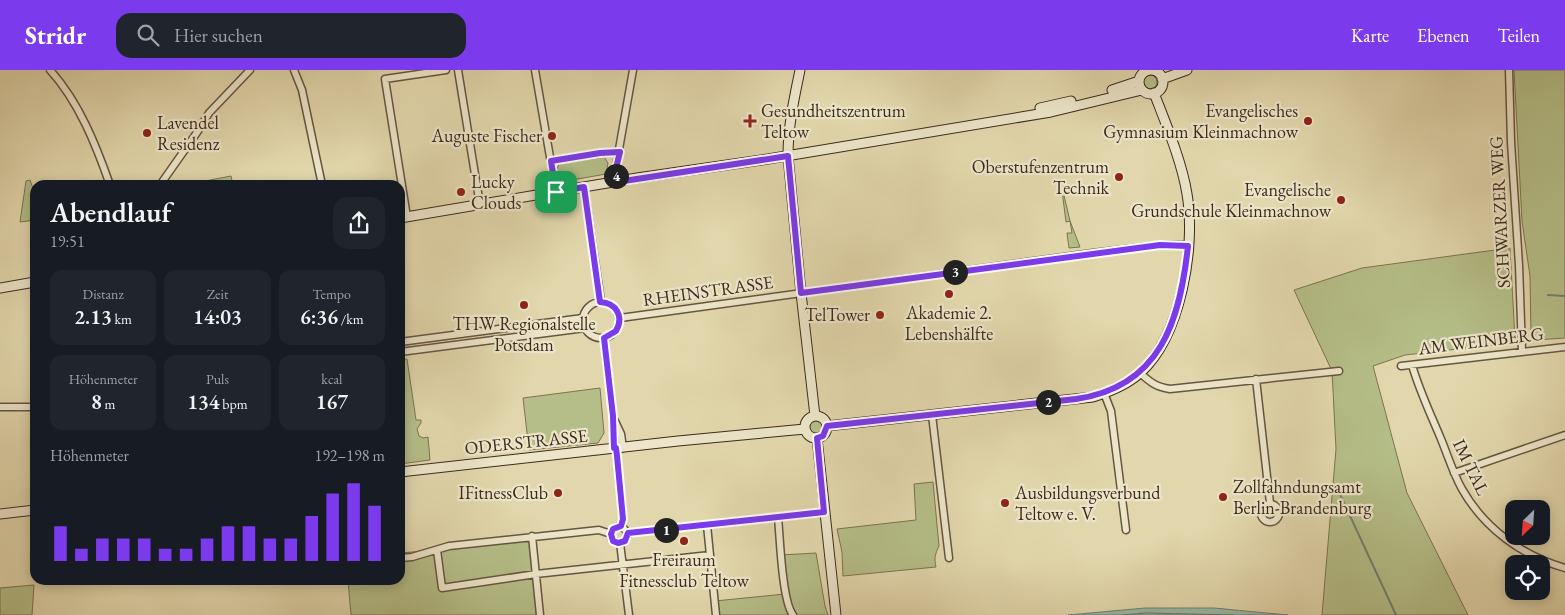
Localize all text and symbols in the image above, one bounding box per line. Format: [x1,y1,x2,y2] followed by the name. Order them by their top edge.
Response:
[116,13,466,58] search box
[25,20,86,51] text: Stridr
[134,21,162,49] icon: search
[174,23,263,48] text: Hier suchen
[1351,24,1389,47] text: Karte
[1417,24,1470,47] text: Ebenen
[1498,24,1540,47] text: Teilen
[761,99,906,143] place label: Gesundheitszentrum Teltow
[1103,99,1299,143] place label: Evangelisches Gymnasium Kleinmachnow
[157,111,220,155] place label: Lavendel Residenz
[743,114,757,128] marker: Gesundheitszentrum Teltow
[1302,115,1314,127] marker: Evangelisches Gymnasium Kleinmachnow
[431,124,542,147] place label: Auguste Fischer
[141,127,153,139] marker: Lavendel Residenz
[546,130,558,142] marker: Auguste Fischer
[1484,135,1515,289] street label: SCHWARZER WEG
[972,155,1110,199] place label: Oberstufenzentrum Technik
[604,164,628,188] pin: 4
[613,167,620,185] text: 4
[471,170,522,214] place label: Lucky Clouds
[535,171,577,213] pin
[1113,171,1125,183] marker: Oberstufenzentrum Technik
[542,178,570,206] icon: arrive
[1131,178,1332,222] place label: Evangelische Grundschule Kleinmachnow
[455,186,467,198] marker: Lucky Clouds
[50,194,171,230] text: Abendlauf
[1335,194,1347,206] marker: Evangelische Grundschule Kleinmachnow
[333,197,385,249] button: share
[50,231,85,252] text: 19:51
[942,260,968,284] pin: 3
[952,263,959,281] text: 3
[641,270,775,311] street label: RHEINSTRASSE
[83,285,124,303] text: Distanz
[207,285,228,303] text: Zeit
[313,285,351,303] text: Tempo
[943,288,955,300] marker: Akademie 2. Lebenshälfte
[518,299,530,311] marker: THW Regionalstelle Potsdam
[905,301,993,345] place label: Akademie 2. Lebenshälfte
[74,303,112,330] text: 2.13
[193,303,242,330] text: 14:03
[300,303,338,330] text: 6:36
[805,303,870,326] place label: TelTower
[874,309,886,321] marker: TelTower
[112,310,132,328] text: km
[338,310,364,328] text: /km
[453,312,595,356] place label: THW Regionalstelle Potsdam
[1416,321,1545,360] street label: AM WEINBERG
[69,370,138,388] text: Höhenmeter
[206,370,229,388] text: Puls
[321,370,342,388] text: kcal
[91,388,102,415] text: 8
[187,388,220,415] text: 134
[316,388,348,415] text: 167
[1036,390,1060,414] pin: 2
[1045,393,1052,411] text: 2
[102,395,115,413] text: m
[220,395,248,413] text: bpm
[463,424,589,459] street label: ODERSTRASSE
[1448,435,1495,499] street label: IM TAL
[50,445,129,466] text: Höhenmeter
[314,445,385,466] text: 192–198 m
[1233,475,1371,519] place label: Zollfahndungsamt Berlin-Brandenburg
[459,481,548,504] place label: IFitnessClub
[1014,481,1161,525] place label: Ausbildungsverbund Teltow e. V.
[552,487,564,499] marker: IFitnessClub
[1217,491,1229,503] marker: Zollfahndungsamt Berlin-Brandenburg
[999,497,1011,509] marker: Ausbildungsverbund Teltow e. V.
[1505,500,1550,545] north arrow
[1505,500,1550,600] map controls
[654,518,678,542] pin: 1
[663,521,670,539] text: 1
[678,535,690,547] marker: Freiraum Fitnessclub Teltow
[619,548,749,592] place label: Freiraum Fitnessclub Teltow
[1505,555,1550,600] button: locate

